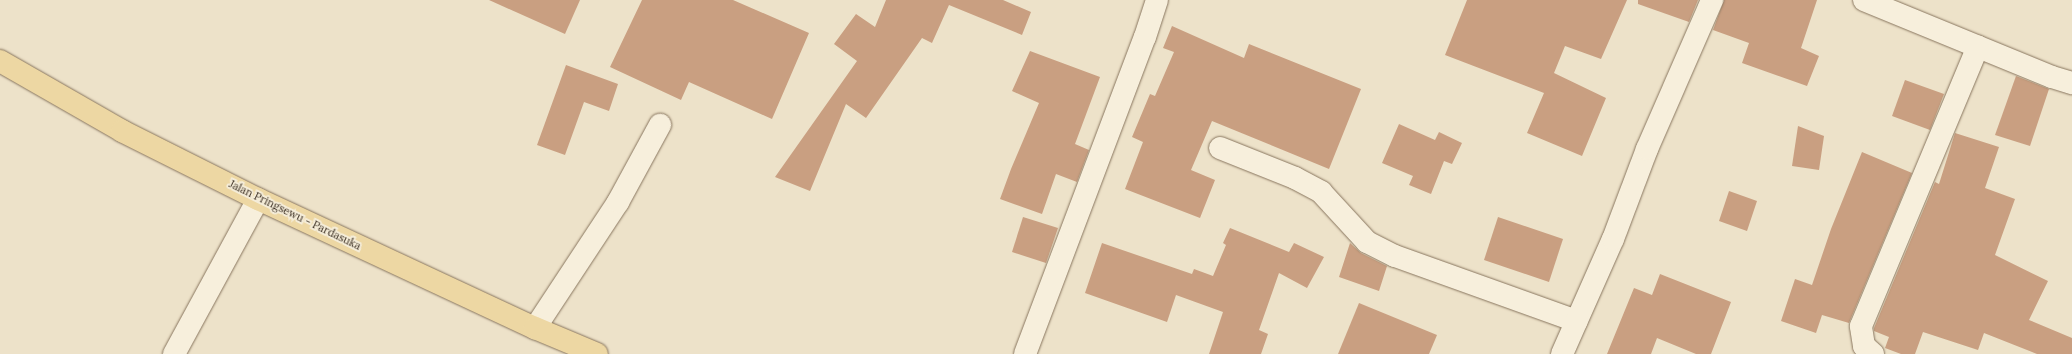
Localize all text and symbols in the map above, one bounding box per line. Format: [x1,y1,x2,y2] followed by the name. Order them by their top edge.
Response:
[227,177,363,253] street label: Jalan Pringsewu - Pardasuka

